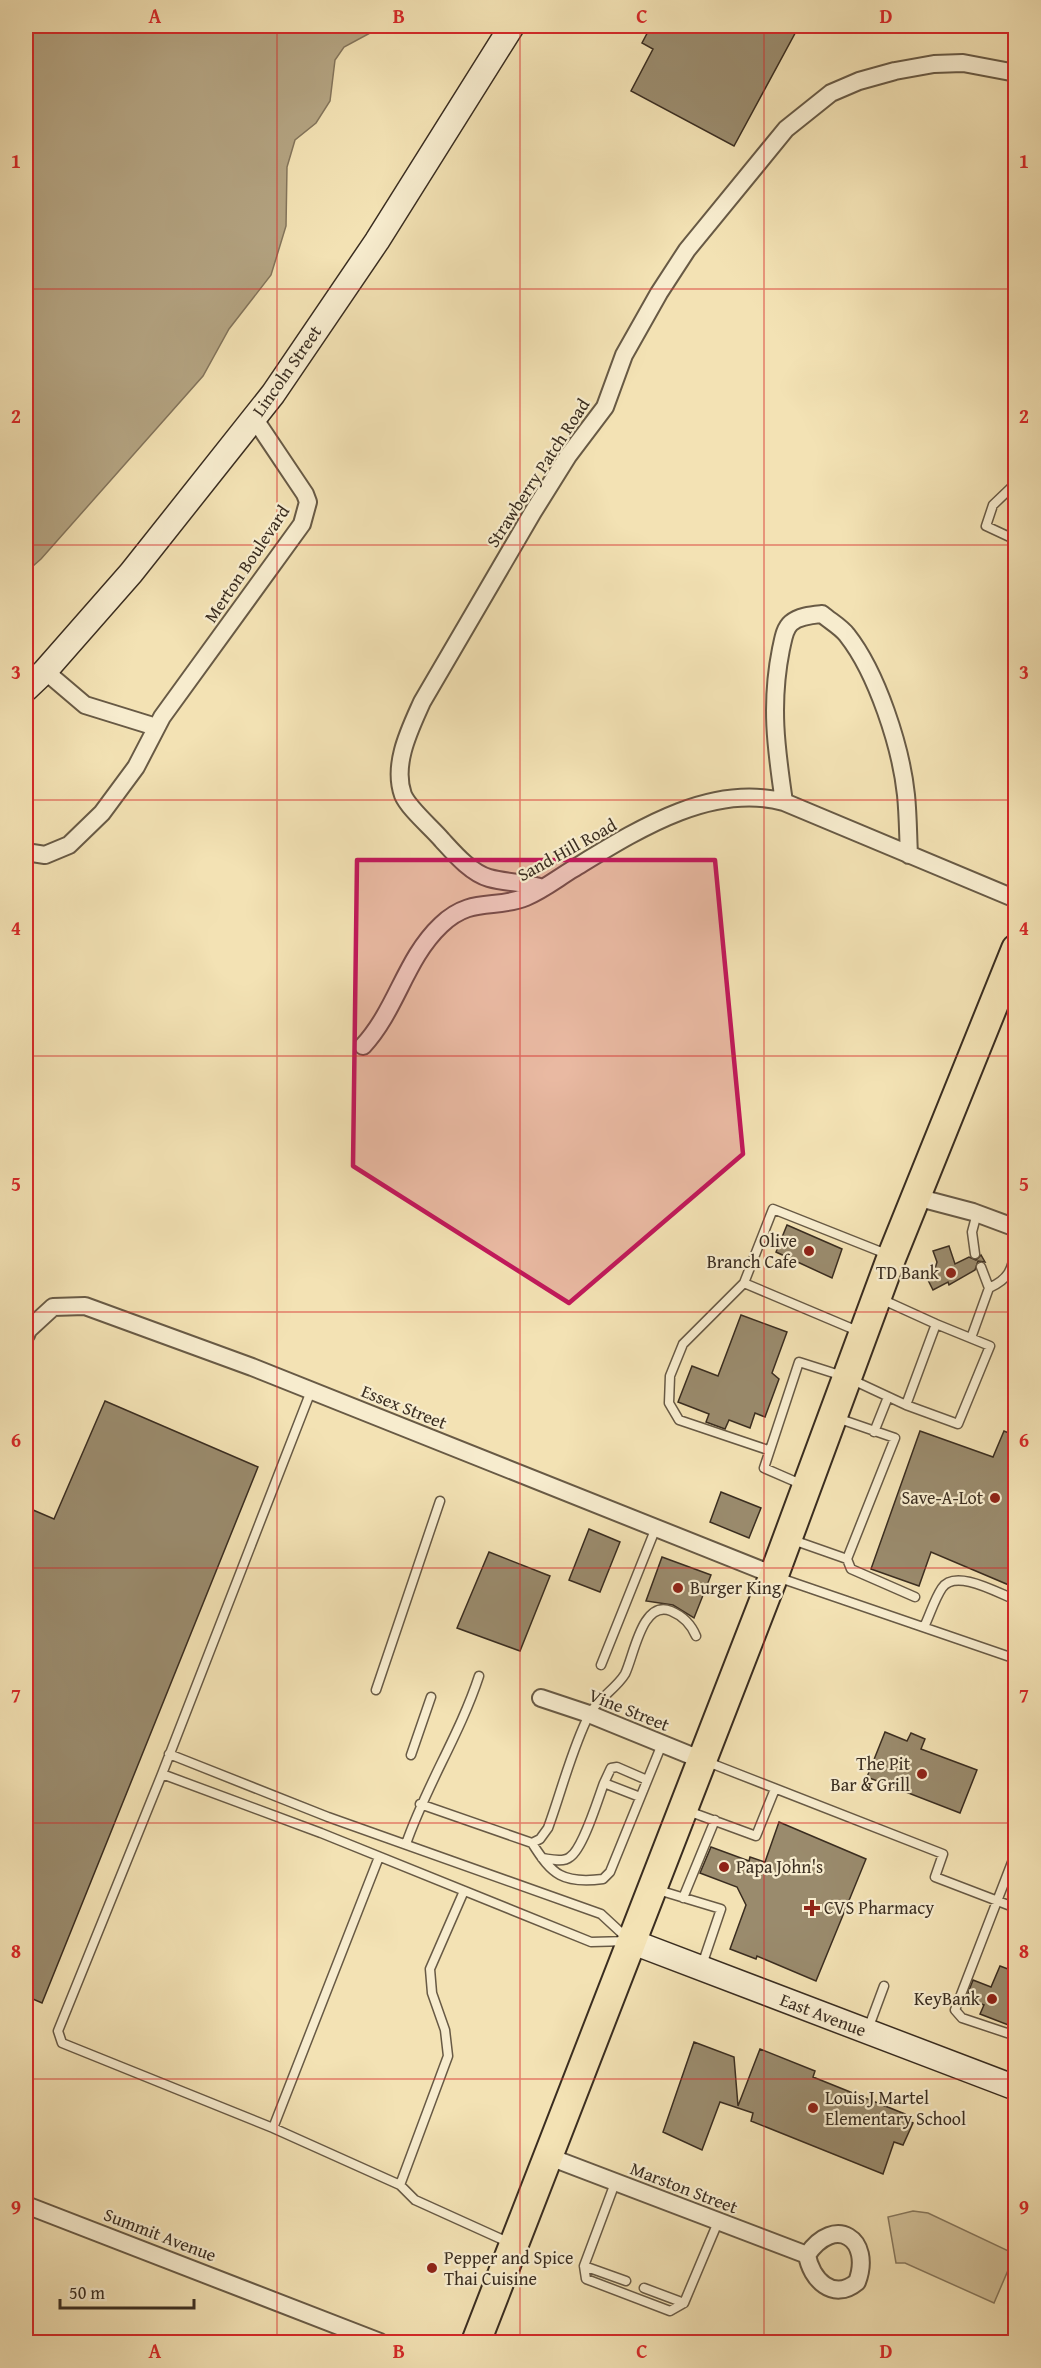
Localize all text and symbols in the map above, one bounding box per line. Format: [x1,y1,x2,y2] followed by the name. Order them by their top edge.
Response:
[149,1,162,30] text: A
[393,1,405,30] text: B
[636,1,648,30] text: C
[879,1,893,30] text: D
[11,146,21,175] text: 1
[1019,146,1029,175] text: 1
[245,319,328,422] street label: Lincoln Street
[479,393,596,553] street label: Strawberry Patch Road
[11,401,21,430] text: 2
[1019,401,1029,430] text: 2
[197,499,296,628] street label: Merton Boulevard
[11,657,21,686] text: 3
[1019,657,1029,686] text: 3
[512,811,622,888] street label: Sand Hill Road
[11,913,21,942] text: 4
[1019,913,1029,942] text: 4
[11,1169,21,1198] text: 5
[1019,1169,1029,1198] text: 5
[707,1227,797,1275] place label: Olive Branch Cafe
[802,1244,816,1258] marker: Olive Branch Cafe
[876,1259,940,1286] place label: TD Bank
[944,1266,958,1280] marker: TD Bank
[357,1377,452,1436] street label: Essex Street
[11,1425,21,1454] text: 6
[1019,1425,1029,1454] text: 6
[901,1484,984,1511] place label: Save-A-Lot
[988,1491,1002,1505] marker: Save-A-Lot
[690,1574,781,1601] place label: Burger King
[671,1581,685,1595] marker: Burger King
[11,1680,21,1709] text: 7
[1019,1680,1029,1709] text: 7
[585,1681,674,1738] street label: Vine Street
[831,1750,911,1798] place label: The Pit Bar & Grill
[915,1767,929,1781] marker: The Pit Bar & Grill
[736,1853,823,1880] place label: Papa John's
[717,1860,731,1874] marker: Papa John's
[824,1894,934,1921] place label: CVS Pharmacy
[805,1901,819,1915] marker: CVS Pharmacy
[11,1936,21,1965] text: 8
[1019,1936,1029,1965] text: 8
[914,1985,981,2012] place label: KeyBank
[776,1986,870,2043] street label: East Avenue
[985,1992,999,2006] marker: KeyBank
[825,2084,966,2132] place label: Louis J Martel Elementary School
[806,2101,820,2115] marker: Louis J Martel Elementary School
[627,2155,742,2221] street label: Marston Street
[11,2192,21,2221] text: 9
[1019,2192,1029,2221] text: 9
[100,2201,220,2268] street label: Summit Avenue
[444,2244,574,2292] place label: Pepper and Spice Thai Cuisine
[425,2261,439,2275] marker: Pepper and Spice Thai Cuisine
[60,2272,194,2310] scale bar
[69,2279,105,2306] text: 50 m
[149,2336,162,2365] text: A
[393,2336,405,2365] text: B
[636,2336,648,2365] text: C
[879,2336,893,2365] text: D

